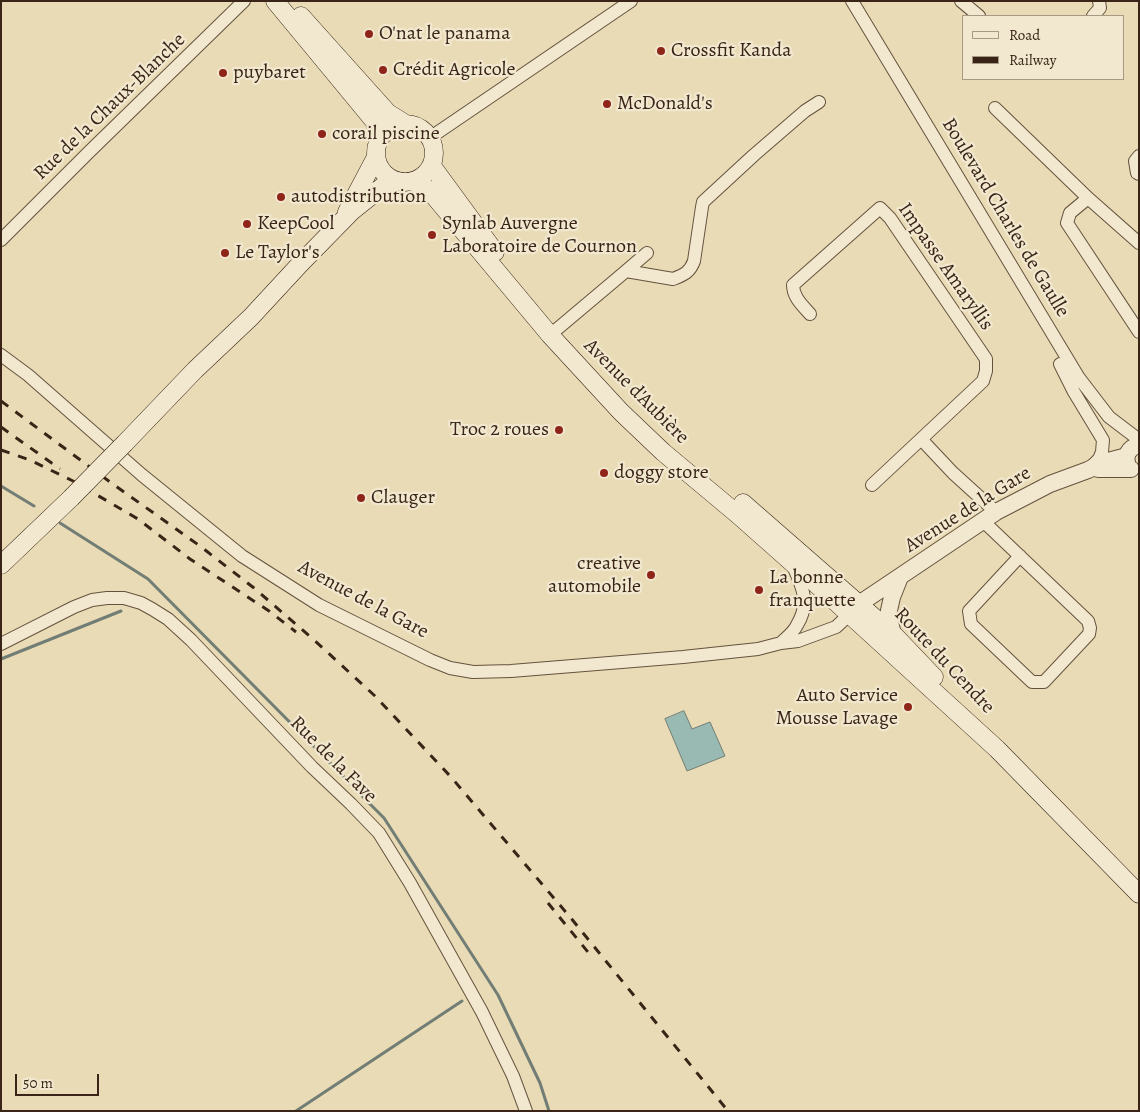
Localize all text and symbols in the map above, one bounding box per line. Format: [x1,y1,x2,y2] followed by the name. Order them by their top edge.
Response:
[962,15,1125,80] legend
[379,22,511,46] place label: O'nat le panama
[1009,25,1040,45] text: Road
[29,28,191,186] street label: Rue de la Chaux-Blanche
[363,28,375,40] marker: O'nat le panama
[671,39,792,63] place label: Crossfit Kanda
[655,45,667,57] marker: Crossfit Kanda
[1009,50,1056,70] text: Railway
[393,58,515,82] place label: Crédit Agricole
[233,61,306,85] place label: puybaret
[377,64,389,76] marker: Crédit Agricole
[217,67,229,79] marker: puybaret
[617,92,713,116] place label: McDonald's
[601,98,613,110] marker: McDonald's
[936,114,1074,322] street label: Boulevard Charles de Gaulle
[332,122,440,146] place label: corail piscine
[316,128,328,140] marker: corail piscine
[291,185,426,209] place label: autodistribution
[275,191,287,203] marker: autodistribution
[892,199,998,335] street label: Impasse Amaryllis
[257,212,334,236] place label: KeepCool
[442,212,637,259] place label: Synlab Auvergne Laboratoire de Cournon
[241,218,253,230] marker: KeepCool
[426,229,438,241] marker: Synlab Auvergne Laboratoire de Cournon
[235,241,320,265] place label: Le Taylor's
[219,247,231,259] marker: Le Taylor's
[578,334,694,450] street label: Avenue d'Aubière
[450,418,549,442] place label: Troc 2 roues
[553,424,565,436] marker: Troc 2 roues
[614,461,709,485] place label: doggy store
[900,462,1036,558] street label: Avenue de la Gare
[598,467,610,479] marker: doggy store
[371,486,435,510] place label: Clauger
[355,492,367,504] marker: Clauger
[548,552,641,599] place label: creative automobile
[294,556,432,644] street label: Avenue de la Gare
[769,566,856,613] place label: La bonne franquette
[645,569,657,581] marker: creative automobile
[753,584,765,596] marker: La bonne franquette
[889,603,999,719] street label: Route du Cendre
[776,684,898,731] place label: Auto Service Mousse Lavage
[902,701,914,713] marker: Auto Service Mousse Lavage
[285,712,381,808] street label: Rue de la Fave
[18,1064,101,1096] scale bar
[23,1073,53,1093] text: 50 m

